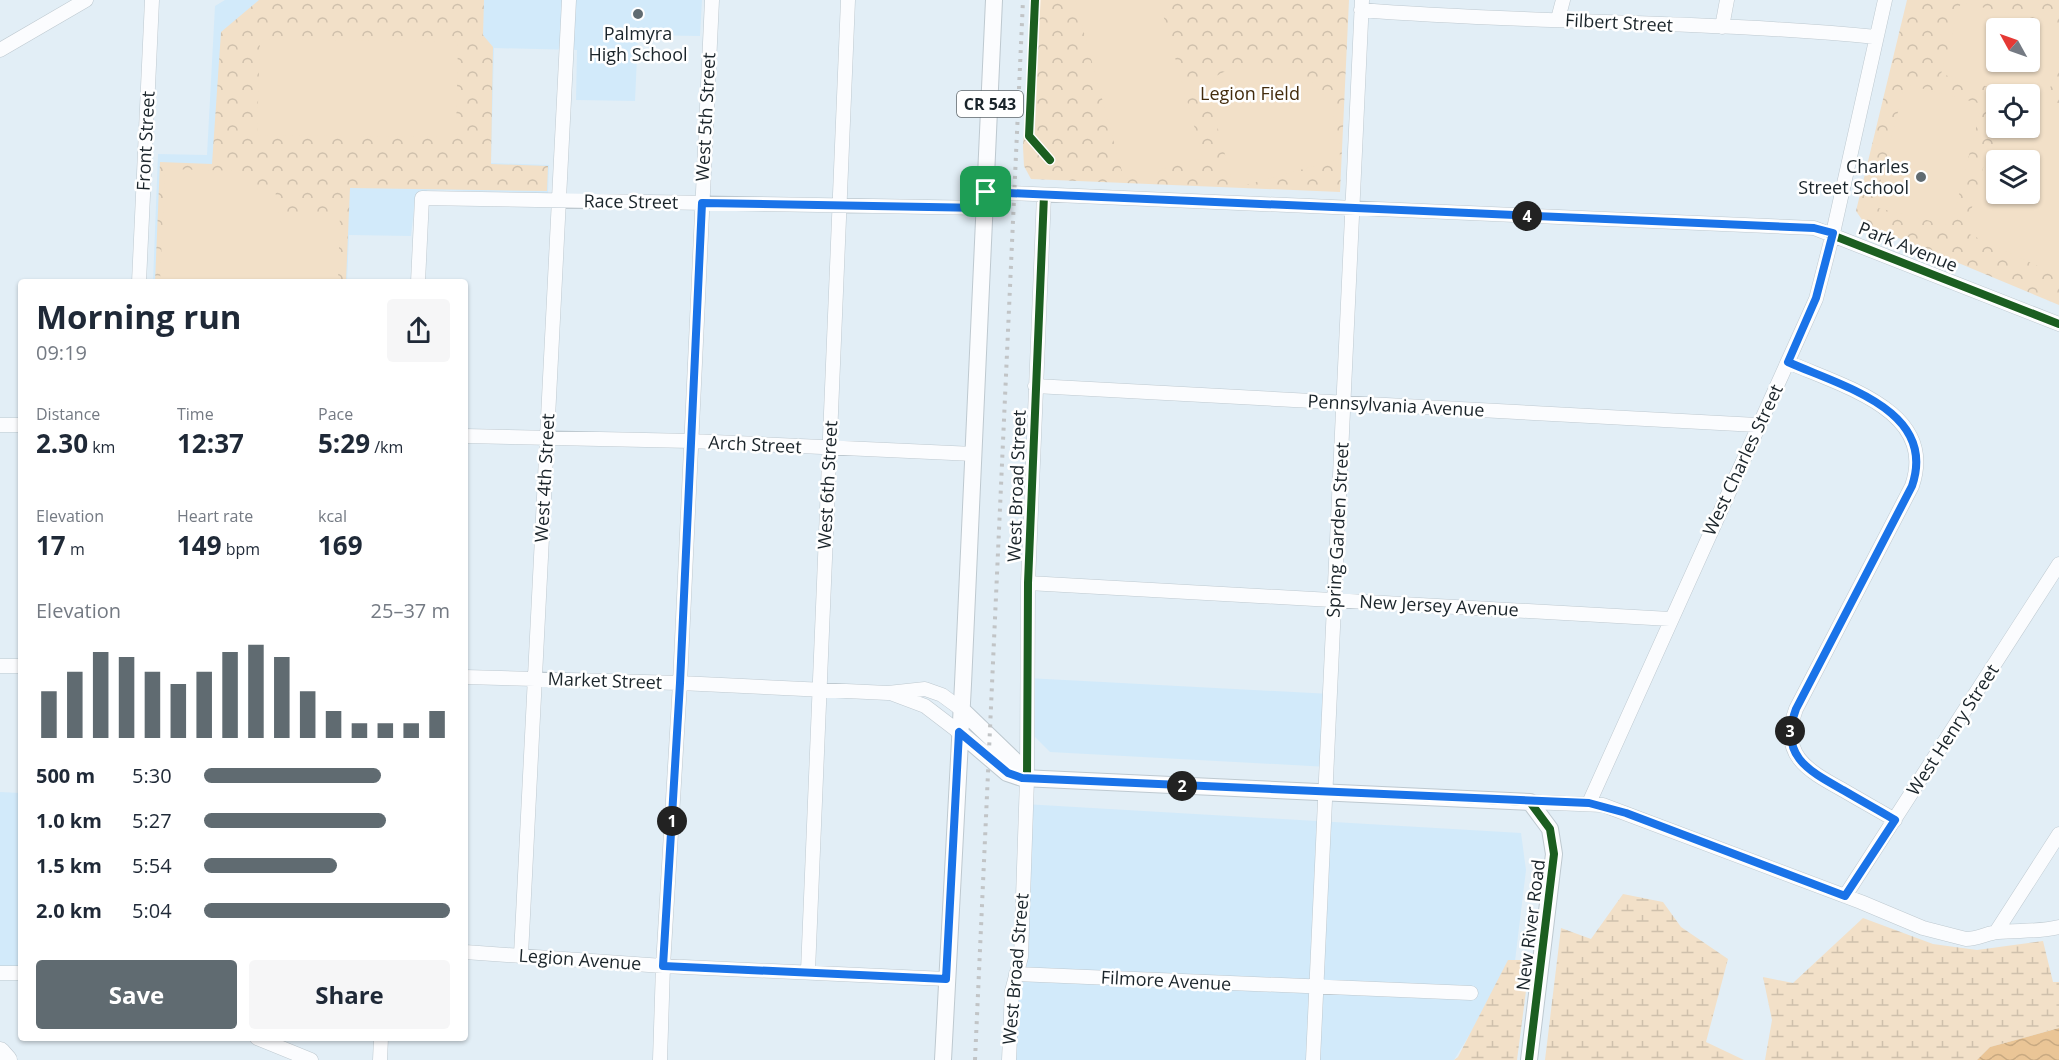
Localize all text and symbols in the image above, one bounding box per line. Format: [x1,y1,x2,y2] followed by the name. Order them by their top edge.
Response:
[631,7,645,21] marker: Palmyra High School
[1564,7,1674,37] street label: Filbert Street
[1986,18,2040,72] north arrow
[1986,18,2040,204] map controls
[588,21,688,66] place label: Palmyra High School
[690,52,720,182] street label: West 5th Street
[1200,81,1300,105] park label: Legion Field
[1986,84,2040,138] button: locate
[130,90,160,191] street label: Front Street
[957,91,1023,117] road number: CR 543
[1986,150,2040,204] button: layers
[1798,154,1909,199] place label: Charles Street School
[960,166,1011,217] pin
[1914,170,1928,184] marker: Charles Street School
[969,175,1002,208] icon: arrive
[583,188,679,214] street label: Race Street
[1512,201,1542,231] pin: 4
[1522,205,1532,227] text: 4
[1855,215,1962,277] street label: Park Avenue
[36,294,242,339] text: Morning run
[387,299,450,362] button: share
[36,339,87,366] text: 09:19
[1696,380,1788,539] street label: West Charles Street
[1307,388,1485,422] street label: Pennsylvania Avenue
[36,403,100,425] text: Distance
[177,403,214,425] text: Time
[318,403,353,425] text: Pace
[1001,409,1031,562] street label: West Broad Street
[529,413,559,543] street label: West 4th Street
[812,420,842,550] street label: West 6th Street
[36,425,88,461] text: 2.30
[177,425,244,461] text: 12:37
[318,425,370,461] text: 5:29
[708,430,802,458] street label: Arch Street
[88,436,115,458] text: km
[370,436,403,458] text: /km
[1320,442,1354,618] street label: Spring Garden Street
[36,505,104,527] text: Elevation
[177,505,253,527] text: Heart rate
[318,505,347,527] text: kcal
[36,527,66,563] text: 17
[177,527,222,563] text: 149
[318,527,363,563] text: 169
[66,538,85,560] text: m
[222,538,260,560] text: bpm
[1359,589,1519,621] street label: New Jersey Avenue
[36,597,121,624] text: Elevation
[371,597,450,624] text: 25–37 m
[1901,659,2004,800] street label: West Henry Street
[547,666,663,694] street label: Market Street
[1775,716,1805,746] pin: 3
[1785,720,1795,742] text: 3
[36,762,95,789] text: 500 m
[132,762,172,789] text: 5:30
[1167,771,1197,801] pin: 2
[1177,775,1187,797] text: 2
[657,806,687,836] pin: 1
[36,807,102,834] text: 1.0 km
[132,807,172,834] text: 5:27
[667,810,677,832] text: 1
[36,852,102,879] text: 1.5 km
[132,852,172,879] text: 5:54
[1510,858,1550,992] street label: New River Road
[996,892,1034,1046] street label: West Broad Street
[36,897,102,924] text: 2.0 km
[132,897,172,924] text: 5:04
[518,943,642,975] street label: Legion Avenue
[36,960,237,1029] button: Save
[249,960,450,1029] button: Share
[1100,965,1232,995] street label: Filmore Avenue

